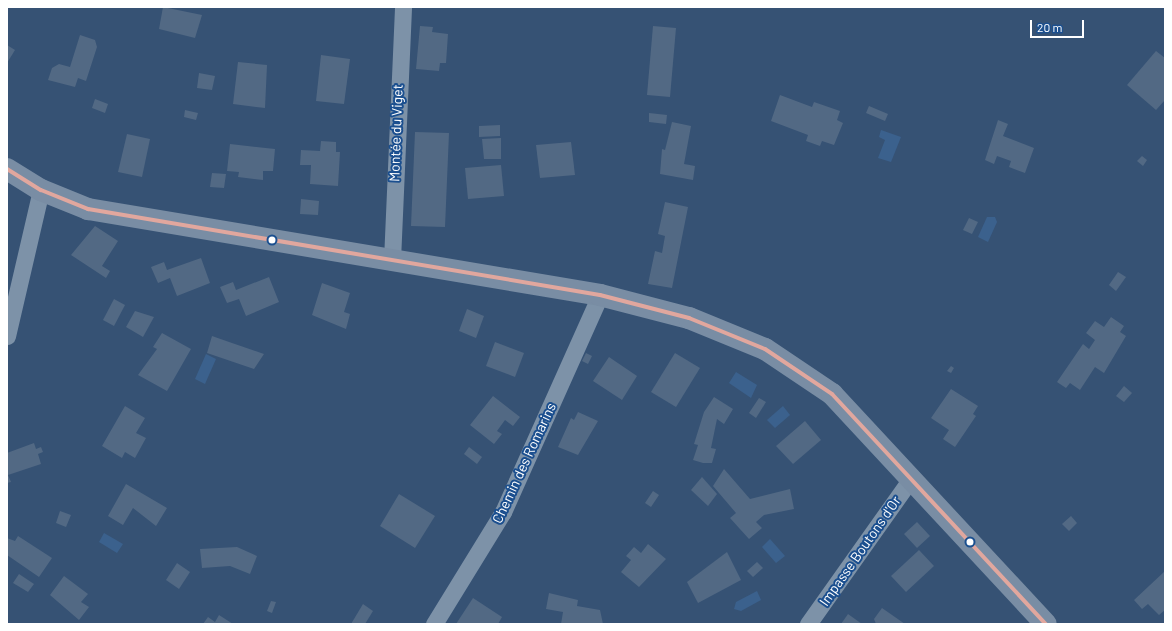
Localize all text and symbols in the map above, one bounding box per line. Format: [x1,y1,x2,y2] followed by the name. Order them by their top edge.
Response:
[1032,12,1086,38] scale bar
[1037,20,1063,34] text: 20 m
[386,84,406,182] street label: Montée du Viget
[267,235,277,245] unlabelled marker
[489,400,559,526] street label: Chemin des Romarins
[816,493,904,609] street label: Impasse Boutons d'Or
[965,537,975,547] unlabelled marker

